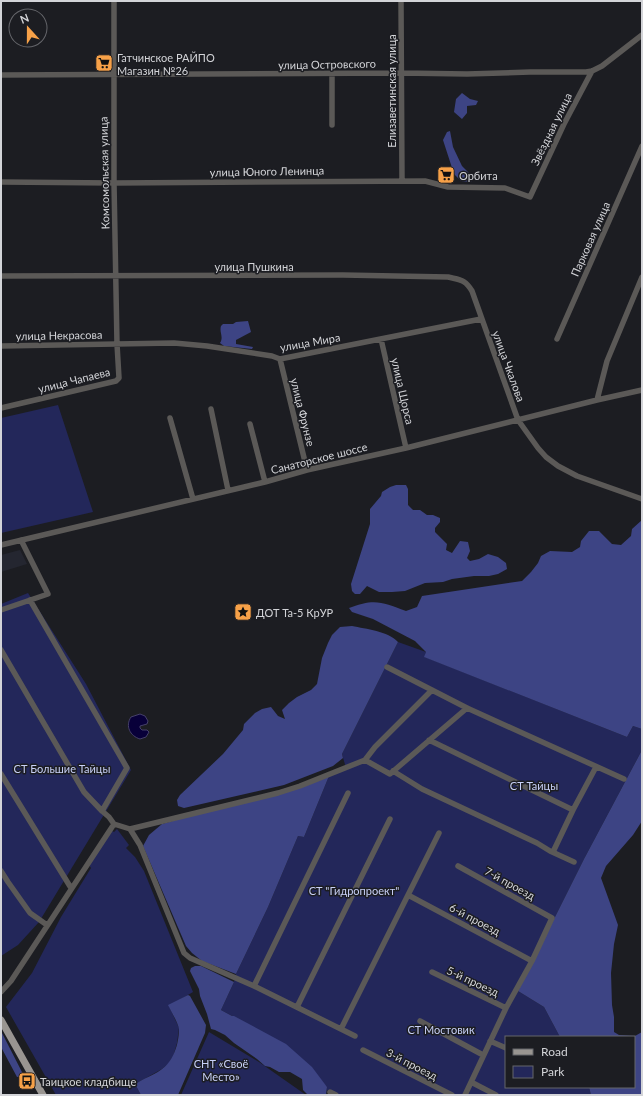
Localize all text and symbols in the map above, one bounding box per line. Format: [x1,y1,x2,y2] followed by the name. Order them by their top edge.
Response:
[8,8,48,48] north arrow
[18,11,31,26] text: N
[385,34,398,148] street label: Елизаветинская улица
[117,51,215,77] place label: Гатчинское РАЙПО Магазин №26
[94,53,114,73] supermarket icon: Гатчинское РАЙПО Магазин №26
[278,57,376,71] street label: улица Островского
[528,91,574,167] street label: Звёздная улица
[97,117,111,229] street label: Комсомольская улица
[210,164,324,178] street label: улица Юного Ленинца
[436,165,456,185] supermarket icon: Орбита
[459,169,498,182] place label: Орбита
[568,200,612,278] street label: Парковая улица
[214,260,294,273] street label: улица Пушкина
[16,328,102,342] street label: улица Некрасова
[490,329,528,403] street label: улица Чкалова
[279,330,341,354] street label: улица Мира
[389,356,417,426] street label: улица Щорса
[37,365,111,395] street label: улица Чапаева
[288,376,318,448] street label: улица Фрунзе
[269,440,369,476] street label: Санаторское шоссе
[233,602,253,622] place icon: ДОТ Та-5 КрУР
[256,606,334,619] place label: ДОТ Та-5 КрУР
[14,762,110,775] park label: СТ Большие Тайцы
[510,779,558,792] park label: СТ Тайцы
[482,864,538,902] street label: 7-й проезд
[309,884,399,897] park label: СТ "Гидропроект"
[447,900,503,938] street label: 6-й проезд
[445,963,501,999] street label: 5-й проезд
[407,1023,475,1036] park label: СТ Мостовик
[505,1036,635,1088] legend
[541,1044,568,1059] text: Road
[384,1046,440,1083] street label: 3-й проезд
[194,1057,248,1083] park label: СНТ «Своё Место»
[541,1064,565,1079] text: Park
[17,1071,37,1091] bus stop icon: Таицкое кладбище
[40,1075,136,1088] place label: Таицкое кладбище

